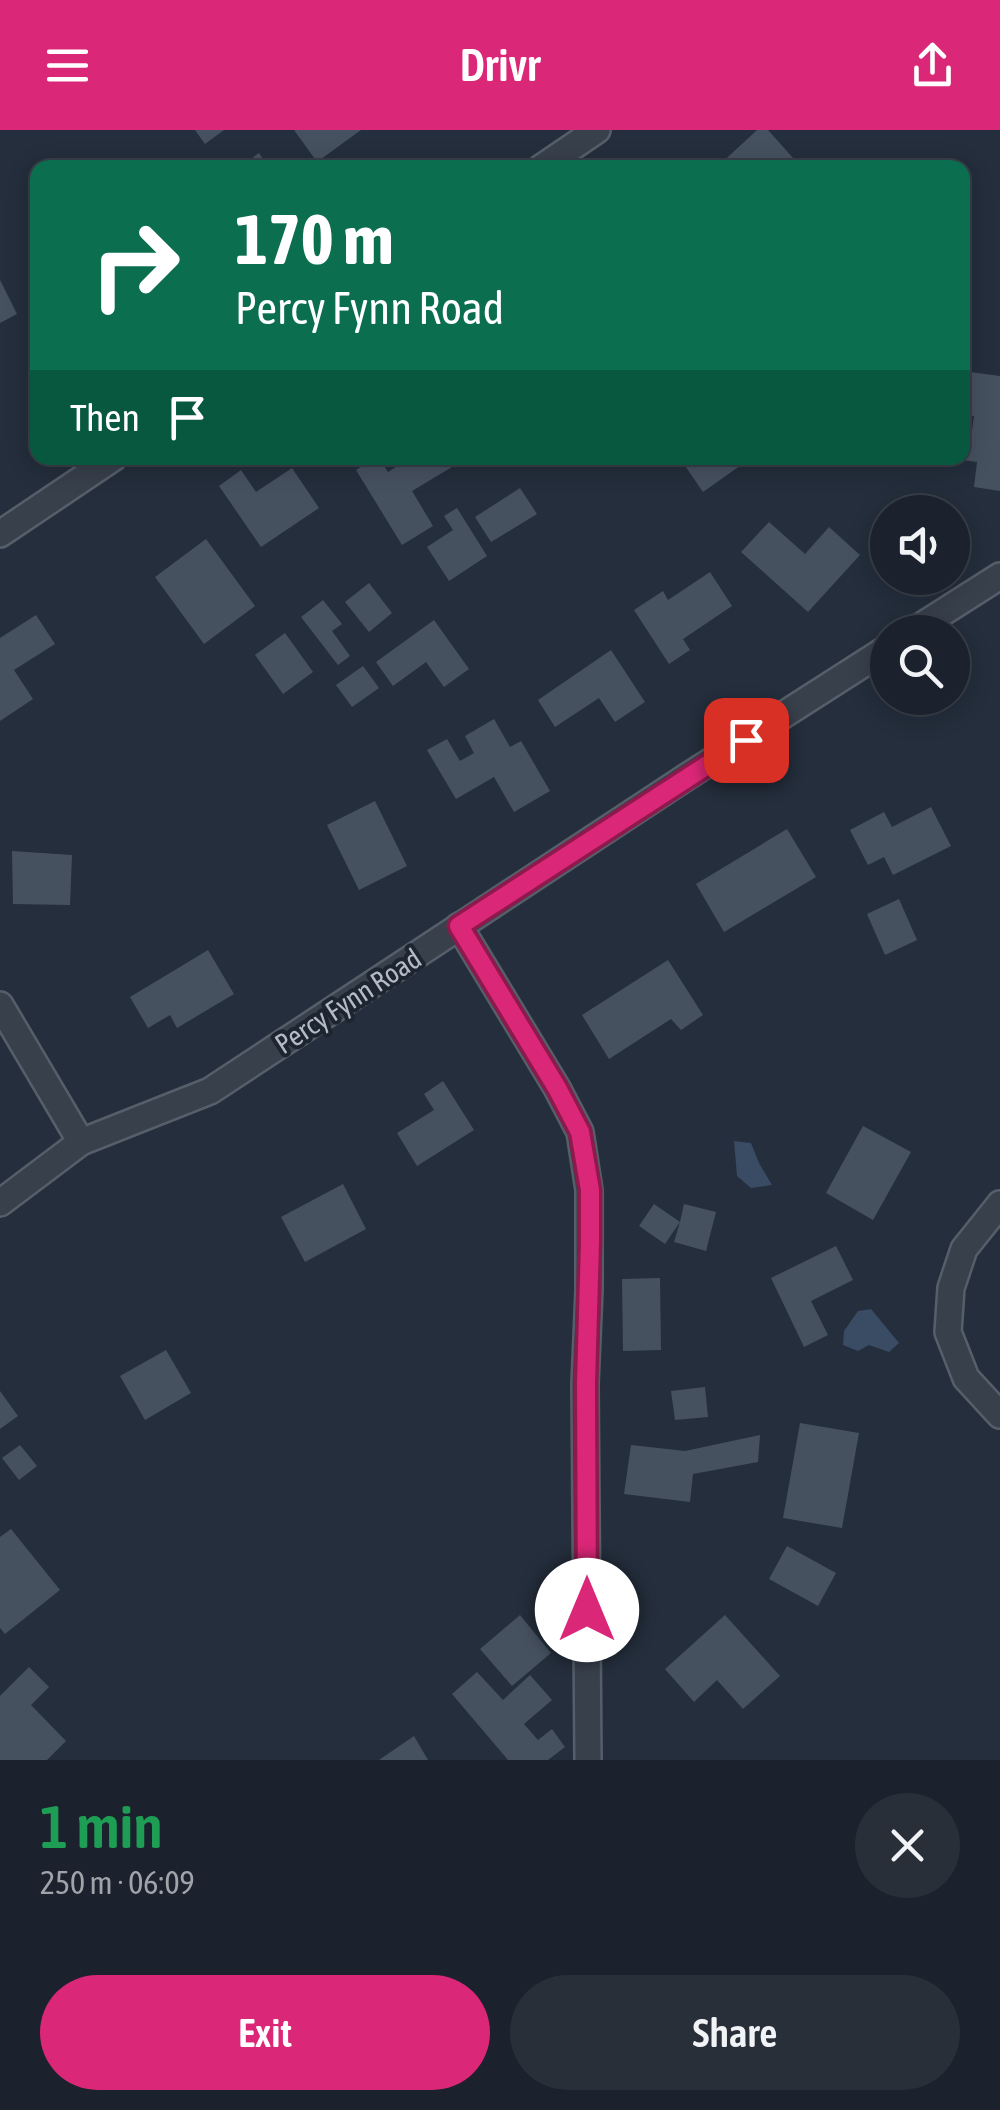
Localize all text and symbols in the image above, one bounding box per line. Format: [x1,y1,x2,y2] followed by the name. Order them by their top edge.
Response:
[40,38,95,93] icon: menu
[905,38,960,93] icon: share
[460,39,540,91] text: Drivr
[235,199,394,279] text: 170 m
[70,200,200,330] icon: right
[235,282,504,334] text: Percy Fynn Road
[160,390,215,445] icon: arrive
[70,396,140,439] text: Then
[870,495,970,715] map controls
[870,495,970,595] button: sound
[870,615,970,715] button: search
[704,698,789,783] pin
[719,713,774,768] icon: arrive
[269,942,427,1060] street label: Percy Fynn Road
[535,1558,639,1662] position arrow
[40,1792,163,1861] text: 1 min
[855,1793,960,1898] button: close
[40,1864,195,1901] text: 250 m · 06:09
[40,1975,490,2090] button: Exit
[510,1975,960,2090] button: Share

